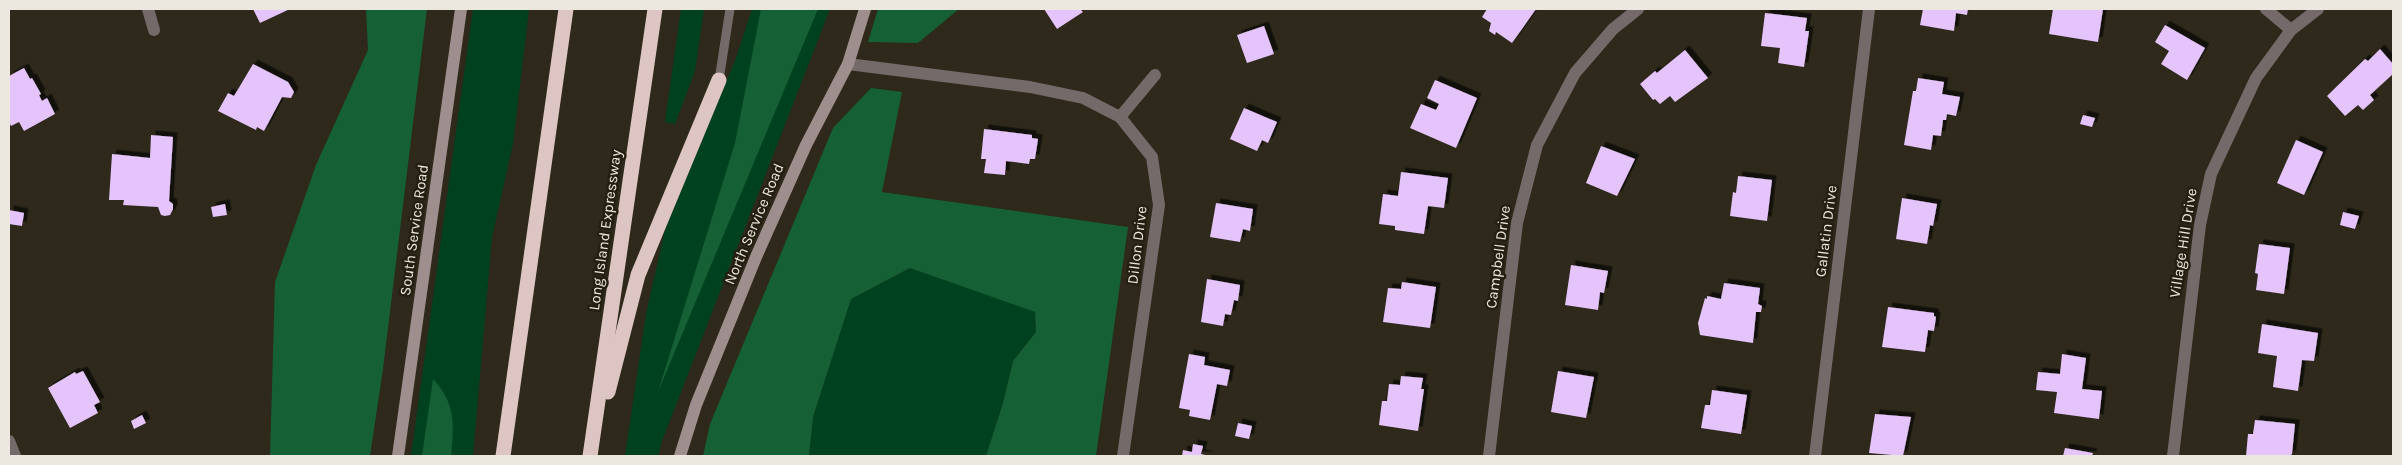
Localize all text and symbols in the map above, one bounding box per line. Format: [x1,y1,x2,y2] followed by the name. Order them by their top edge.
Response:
[585,148,625,312] street label: Long Island Expressway
[720,161,788,287] street label: North Service Road
[396,163,432,297] street label: South Service Road
[1811,184,1841,278] street label: Gallatin Drive
[2165,187,2201,299] street label: Village Hill Drive
[1482,204,1514,310] street label: Campbell Drive
[1123,205,1151,285] street label: Dillon Drive

